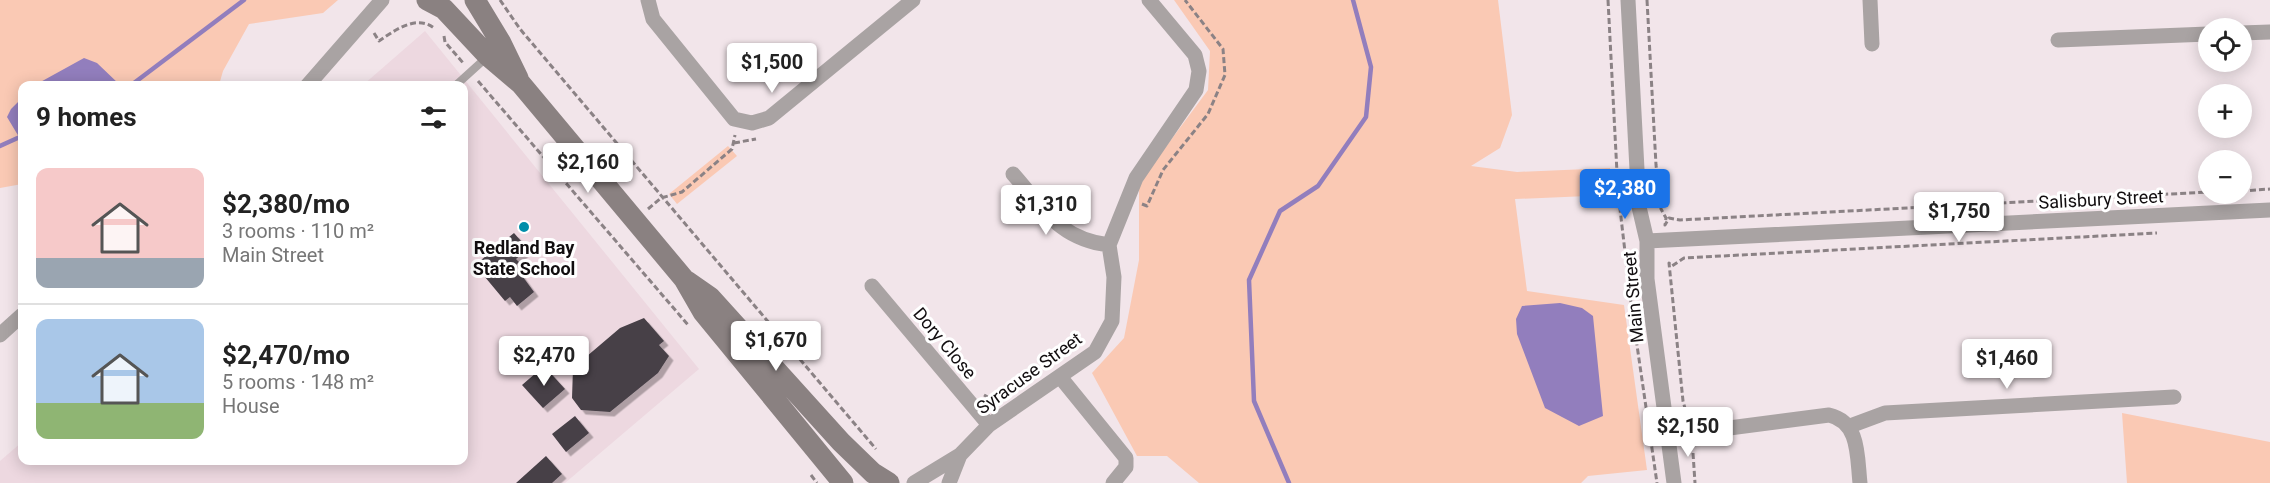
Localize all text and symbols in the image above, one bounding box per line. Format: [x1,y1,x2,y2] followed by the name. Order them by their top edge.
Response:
[2198,18,2252,204] map controls
[2198,18,2252,72] button: locate
[723,43,821,94] pin: $1,500
[741,50,803,74] text: $1,500
[2198,84,2252,138] button: +
[417,101,450,134] icon: filters
[36,102,137,132] text: 9 homes
[539,143,637,194] pin: $2,160
[557,150,619,174] text: $2,160
[2198,150,2252,204] button: −
[1576,169,1674,220] pin: $2,380
[1594,176,1656,200] text: $2,380
[997,185,1095,236] pin: $1,310
[2038,185,2164,213] street label: Salisbury Street
[222,189,350,219] text: $2,380/mo
[84,192,156,264] icon: home
[1015,192,1077,216] text: $1,310
[1910,192,2008,243] pin: $1,750
[1928,199,1990,223] text: $1,750
[222,219,374,243] text: 3 rooms · 110 m²
[517,220,531,234] marker: Redland Bay State School
[473,237,575,279] place label: Redland Bay State School
[222,243,324,267] text: Main Street
[1619,250,1647,344] street label: Main Street
[909,303,981,383] street label: Dory Close
[727,321,825,372] pin: $1,670
[745,328,807,352] text: $1,670
[972,328,1086,418] street label: Syracuse Street
[495,336,593,387] pin: $2,470
[1958,339,2056,390] pin: $1,460
[222,340,350,370] text: $2,470/mo
[84,343,156,415] icon: home
[513,343,575,367] text: $2,470
[1976,346,2038,370] text: $1,460
[222,370,374,394] text: 5 rooms · 148 m²
[222,394,280,418] text: House
[1639,407,1737,458] pin: $2,150
[1657,414,1719,438] text: $2,150

